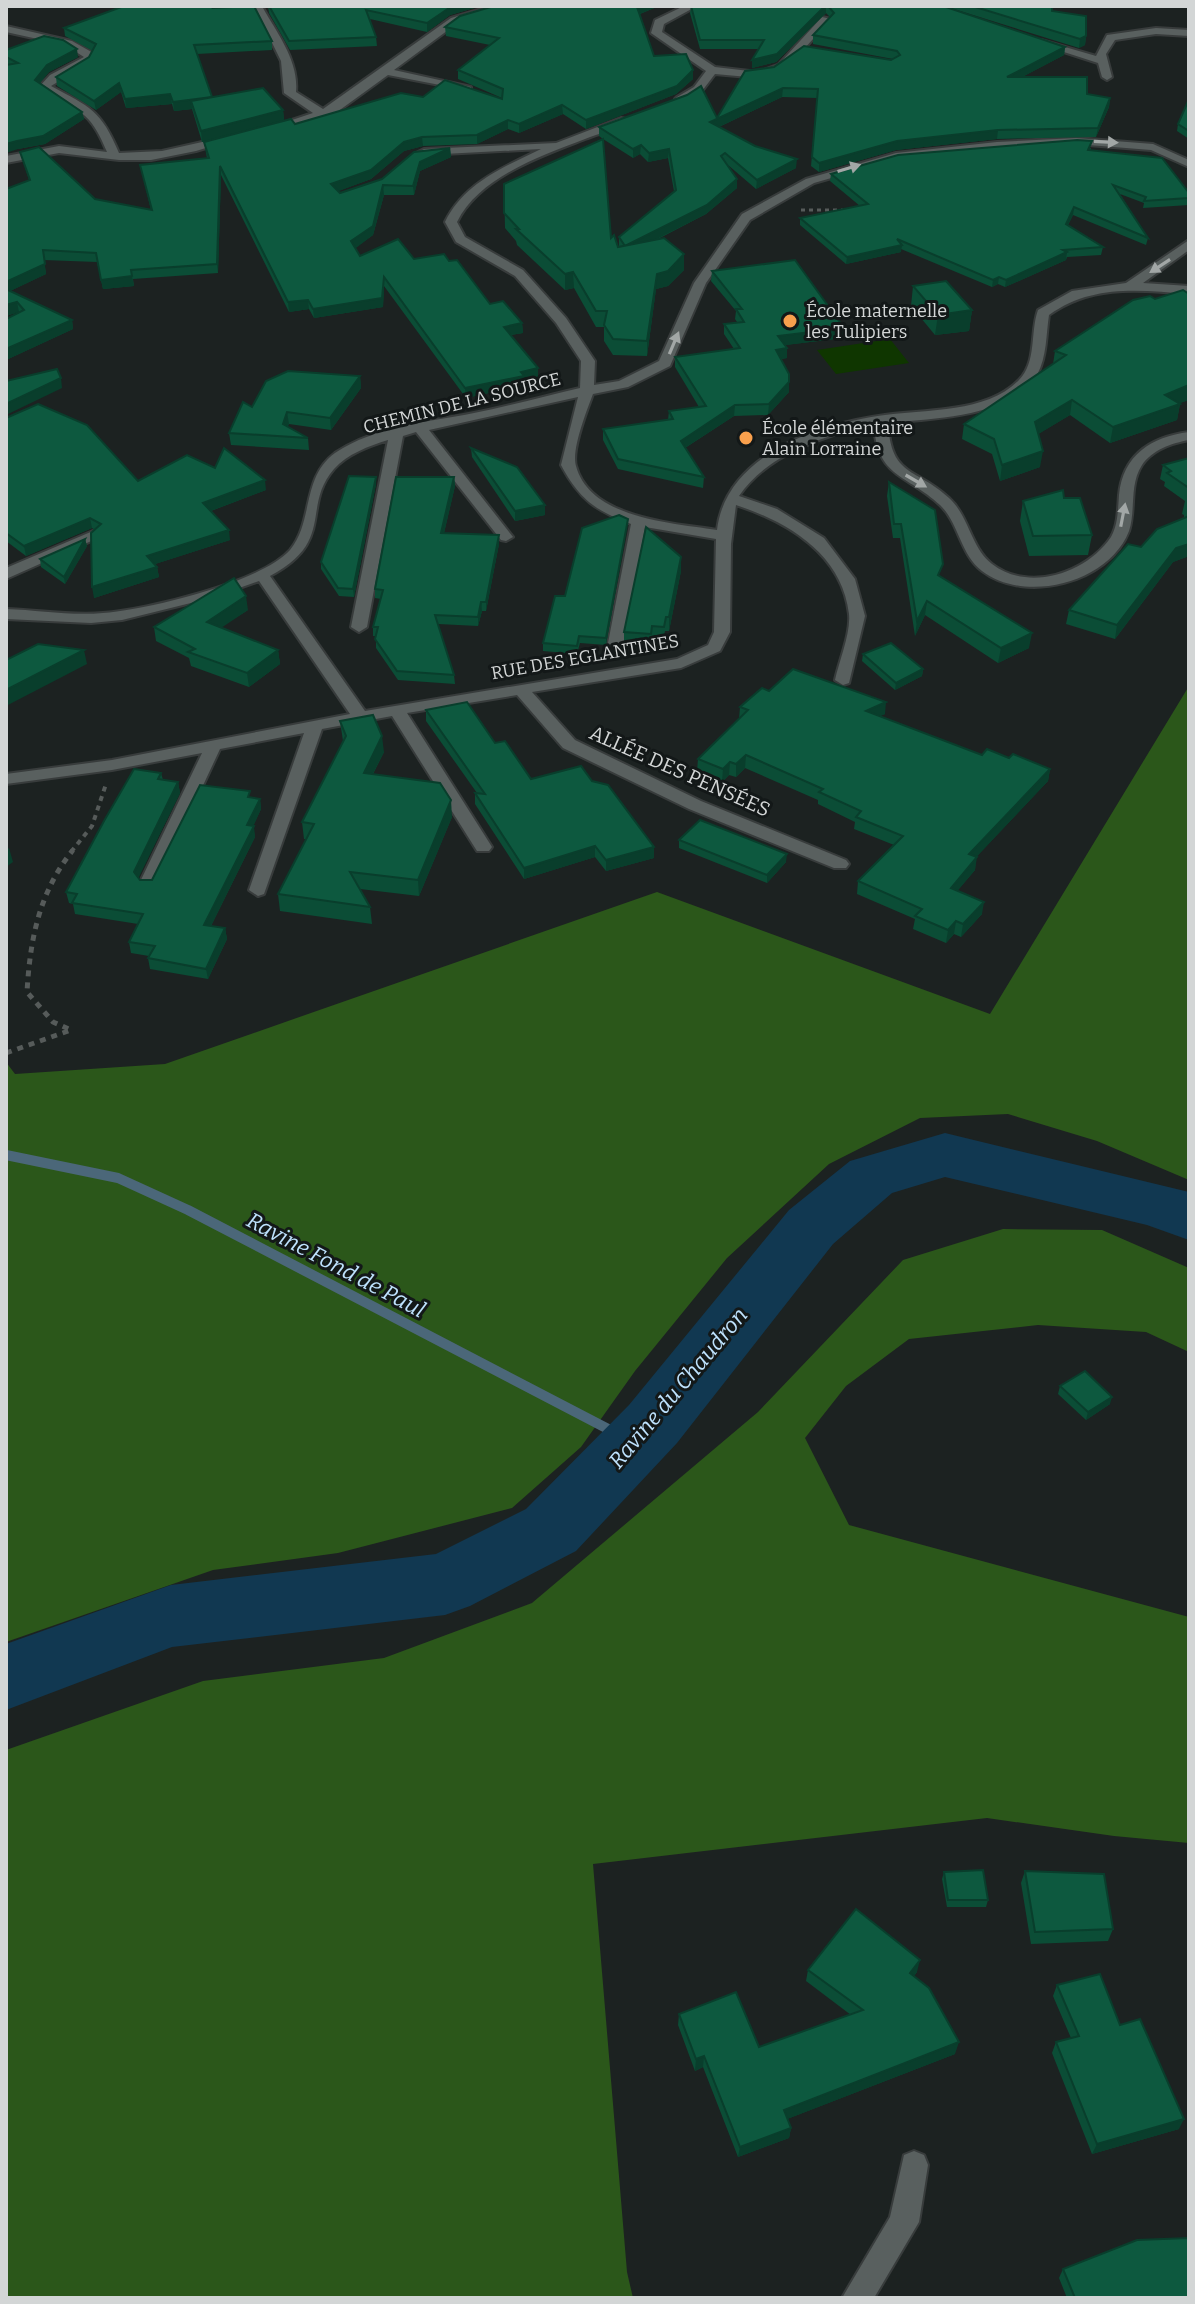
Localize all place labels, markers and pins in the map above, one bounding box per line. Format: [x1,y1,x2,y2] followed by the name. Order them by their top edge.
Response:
[806,299,947,343] place label: École maternelle les Tulipiers
[781,312,799,330] marker: École maternelle les Tulipiers
[762,416,913,460] place label: École élémentaire Alain Lorraine
[737,429,755,447] marker: École élémentaire Alain Lorraine

